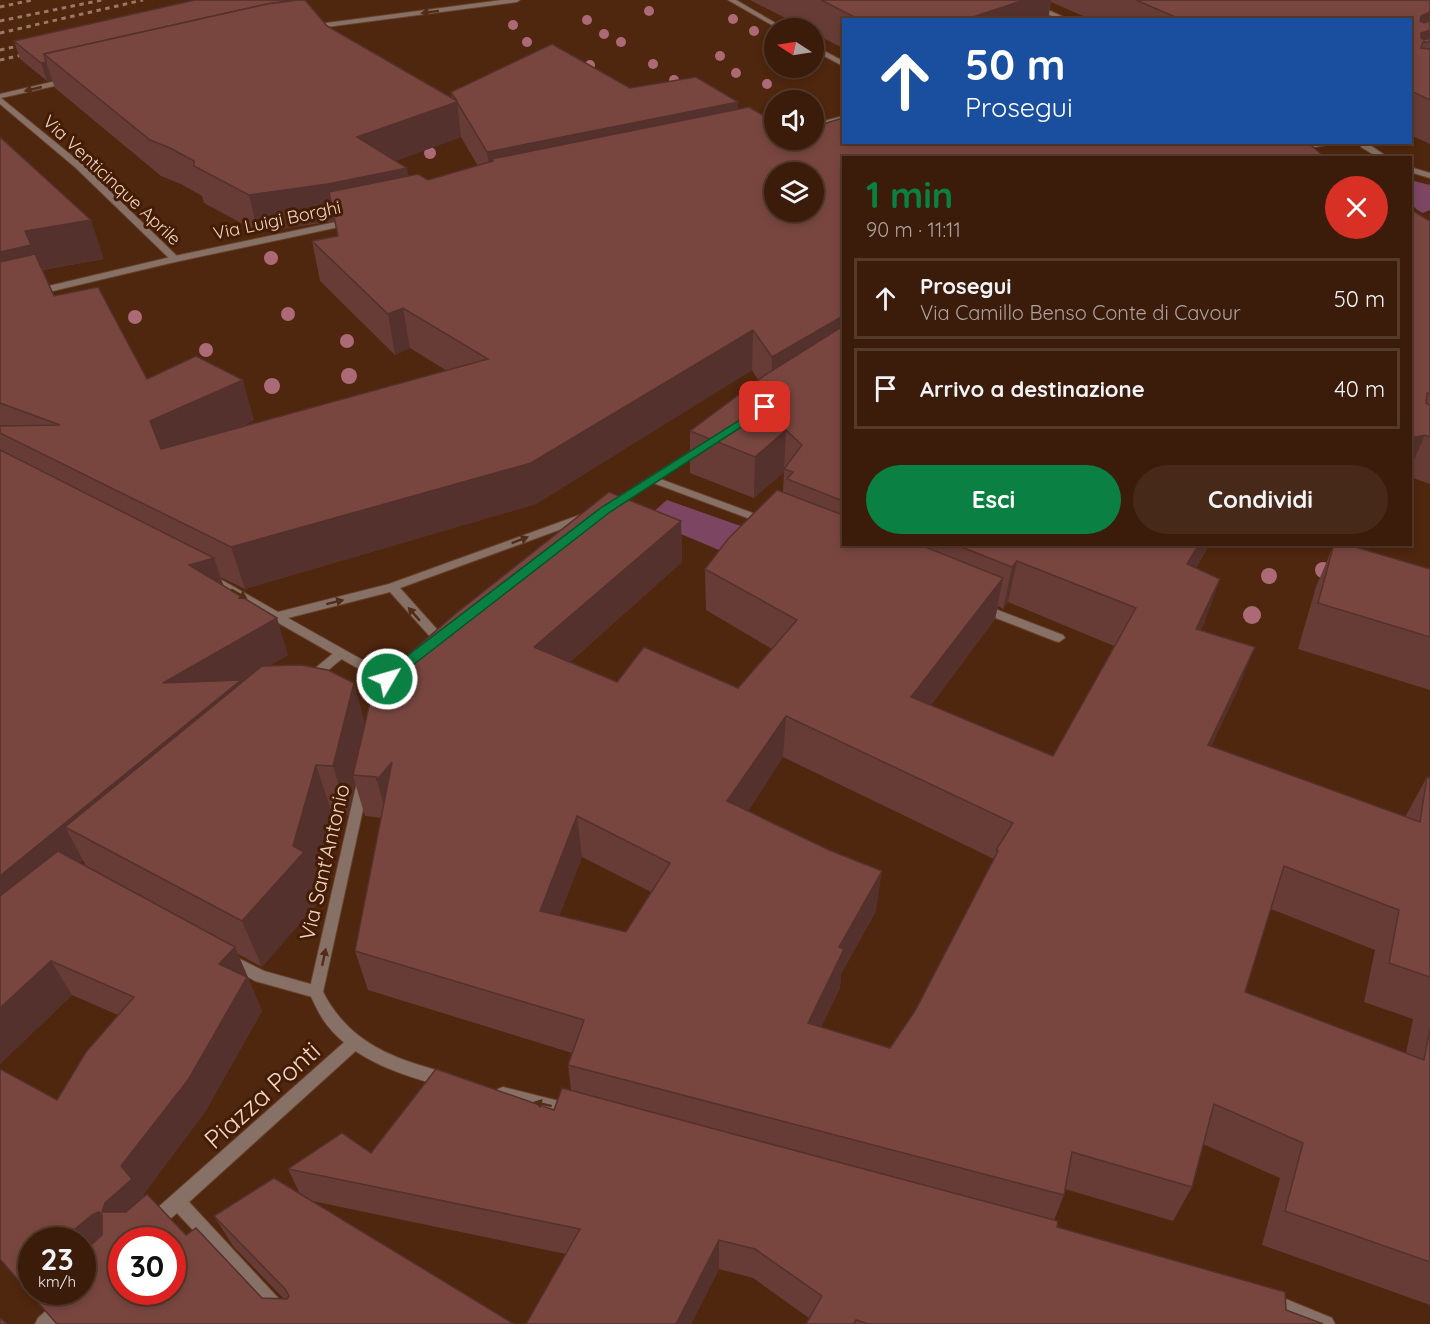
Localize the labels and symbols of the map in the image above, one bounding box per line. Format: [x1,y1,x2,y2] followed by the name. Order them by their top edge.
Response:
[421,7,440,17] one-way arrow
[764,18,824,78] north arrow
[24,84,42,94] one-way arrow
[38,110,186,250] street label: Via Venticinque Aprile
[211,195,343,245] street label: Via Luigi Borghi
[739,381,790,432] pin
[511,535,529,544] one-way arrow
[231,588,247,599] one-way arrow
[326,596,345,606] one-way arrow
[408,607,421,622] one-way arrow
[355,647,419,711] position arrow
[293,781,355,943] street label: Via Sant'Antonio
[320,947,329,966] one-way arrow
[197,1034,327,1156] street label: Piazza Ponti
[533,1098,552,1108] one-way arrow
[108,1227,186,1305] speed limit sign: 30

